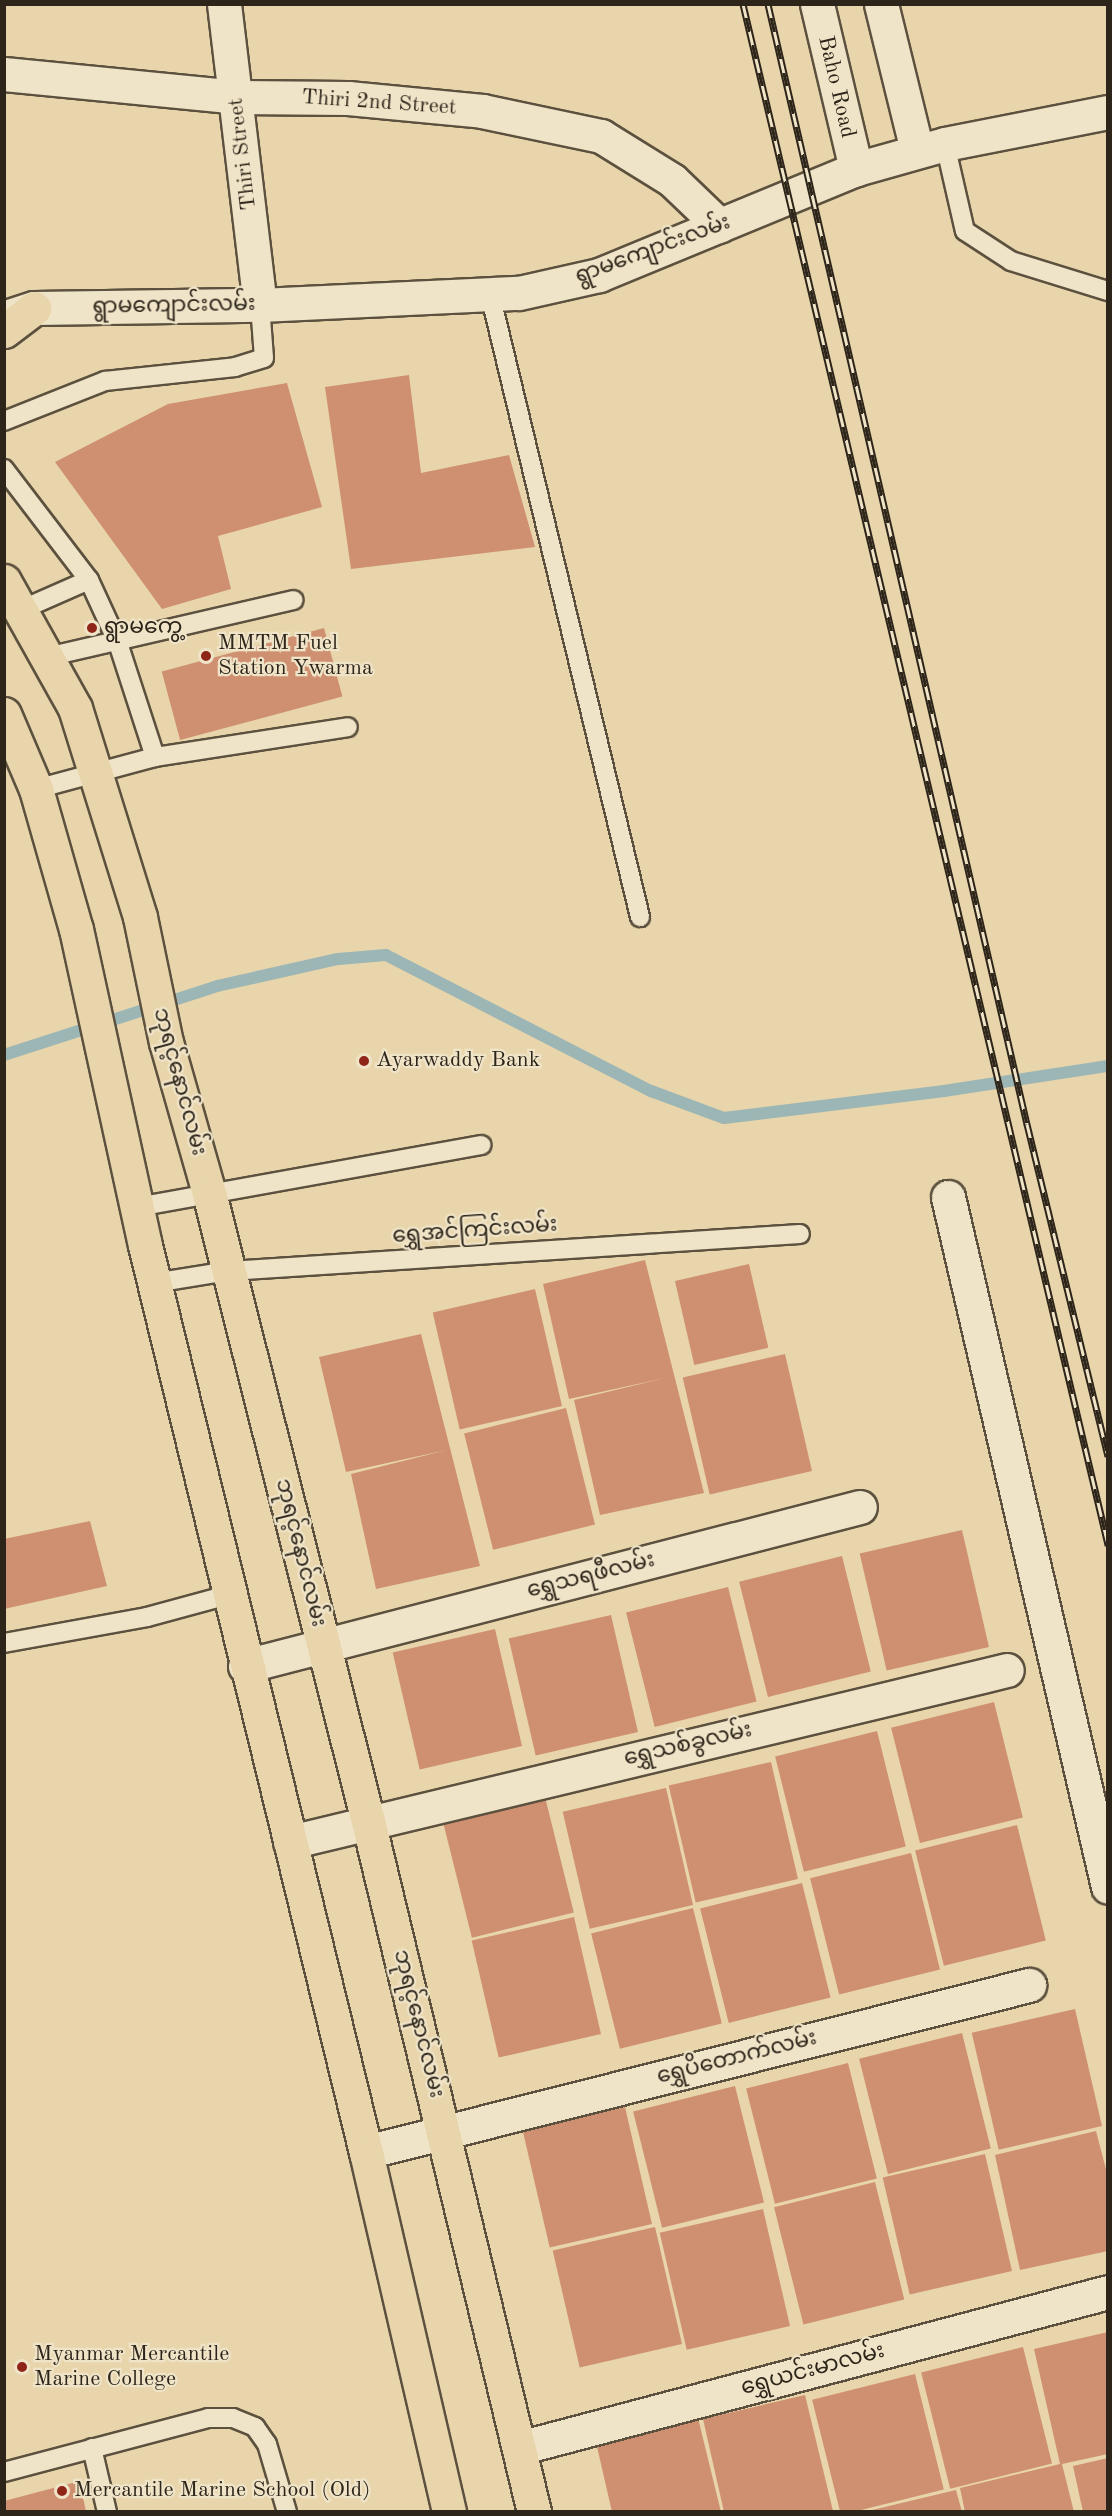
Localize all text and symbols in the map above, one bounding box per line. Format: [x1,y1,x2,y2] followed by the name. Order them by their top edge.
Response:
[811,33,861,141] street label: Baho Road
[301,84,457,122] street label: Thiri 2nd Street
[223,96,263,212] street label: Thiri Street
[572,210,734,290] street label: ရွာမကျောင်းလမ်း
[92,291,256,321] street label: ရွာမကျောင်းလမ်း
[104,615,182,641] place label: ရွာမကွေ့
[85,621,99,635] marker: ရွာမကွေ့
[218,630,373,682] place label: MMTM Fuel Station Ywarma
[199,649,213,663] marker: MMTM Fuel Station Ywarma
[147,1005,211,1159] street label: ဘုရင့်နောင်လမ်း
[376,1048,540,1074] place label: Ayarwaddy Bank
[357,1054,371,1068] marker: Ayarwaddy Bank
[392,1212,558,1250] street label: ရွှေအင်ကြင်းလမ်း
[269,1476,331,1630] street label: ဘုရင့်နောင်လမ်း
[524,1547,658,1605] street label: ရွှေသရဖီလမ်း
[621,1717,755,1773] street label: ရွှေသစ်ခွလမ်း
[387,1947,449,2101] street label: ဘုရင့်နောင်လမ်း
[654,2025,820,2091] street label: ရွှေပိတောက်လမ်း
[738,2338,888,2402] street label: ရွှေယင်းမာလမ်း
[34,2341,229,2392] place label: Myanmar Mercantile Marine College
[15,2360,29,2374] marker: Myanmar Mercantile Marine College
[74,2478,370,2504] place label: Mercantile Marine School (Old)
[55,2484,69,2498] marker: Mercantile Marine School (Old)

